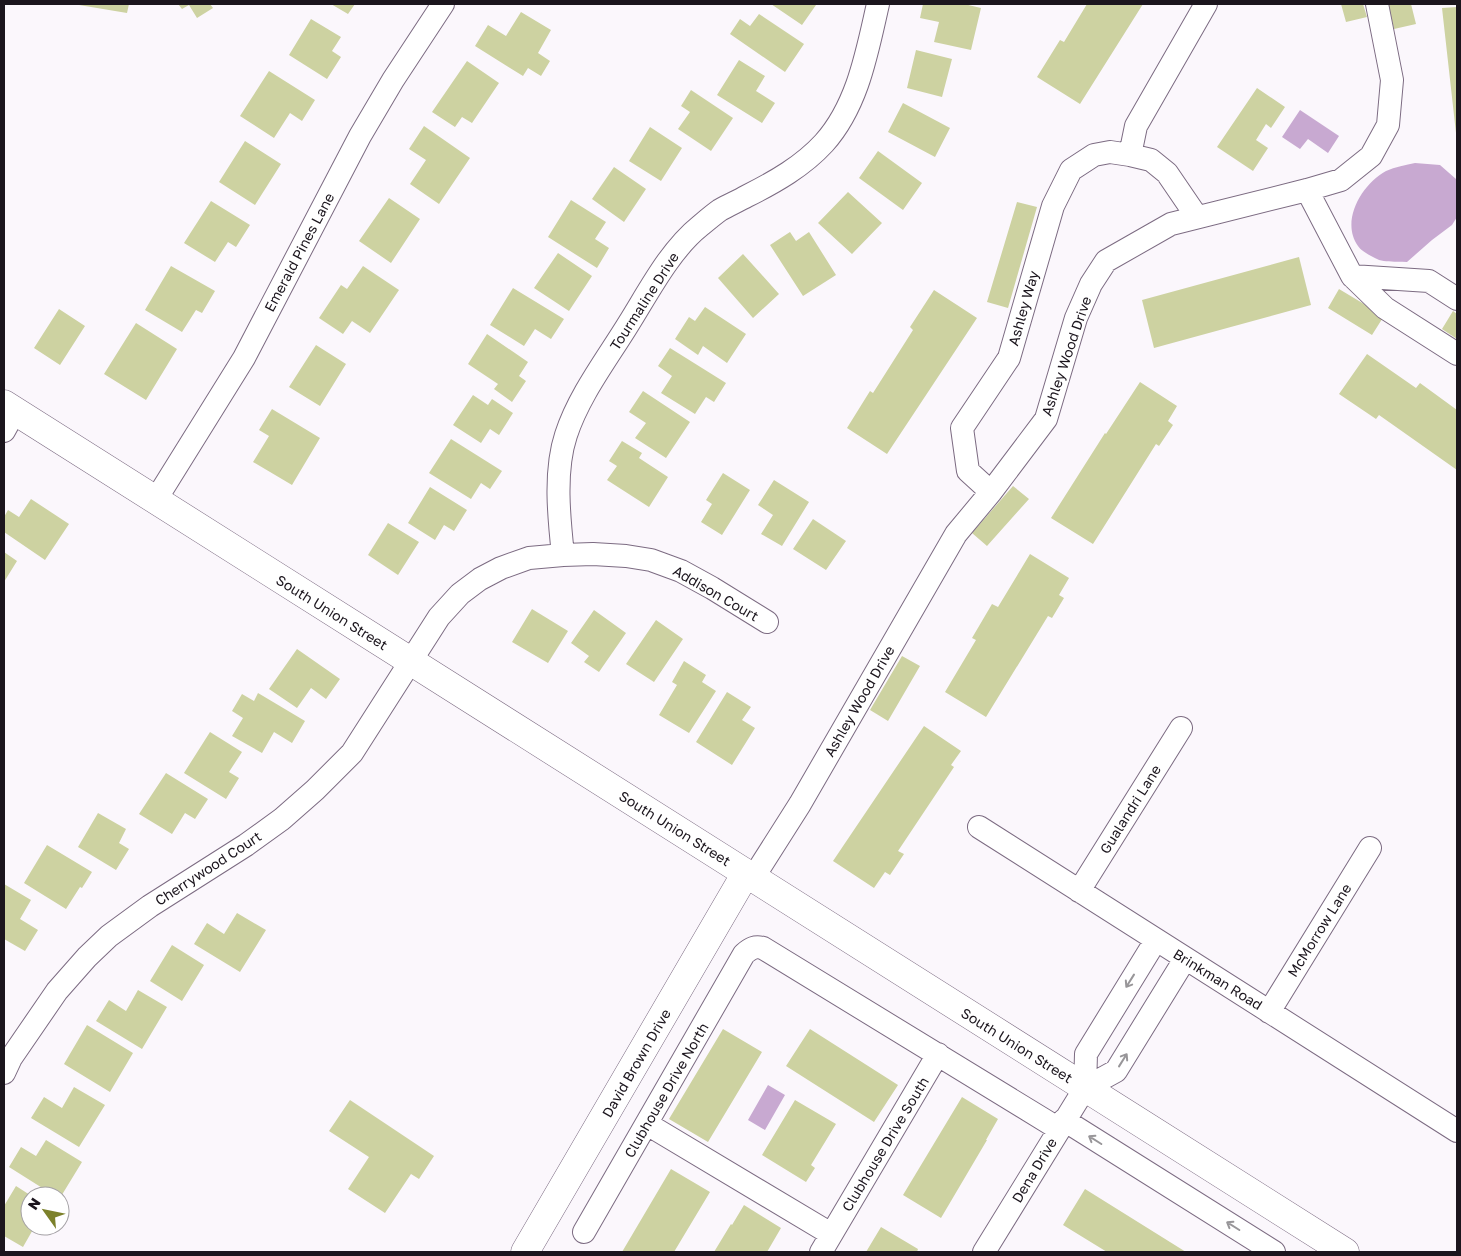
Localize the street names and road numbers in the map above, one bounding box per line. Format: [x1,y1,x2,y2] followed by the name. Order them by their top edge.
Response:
[260,190,338,314] street label: Emerald Pines Lane
[606,249,682,353] street label: Tourmaline Drive
[1004,268,1042,347] street label: Ashley Way
[1038,294,1094,418] street label: Ashley Wood Drive
[670,562,762,624] street label: Addison Court
[273,571,391,653] street label: South Union Street
[820,642,898,760] street label: Ashley Wood Drive
[1096,762,1164,856] street label: Gualandri Lane
[616,787,734,869] street label: South Union Street
[152,827,264,909] street label: Cherrywood Court
[1284,880,1354,980] street label: McMorrow Lane
[1170,945,1266,1013] street label: Brinkman Road
[958,1004,1076,1086] street label: South Union Street
[598,1006,674,1120] street label: David Brown Drive
[620,1020,712,1160] street label: Clubhouse Drive North
[838,1074,932,1214] street label: Clubhouse Drive South
[1008,1134,1060,1206] street label: Dena Drive

